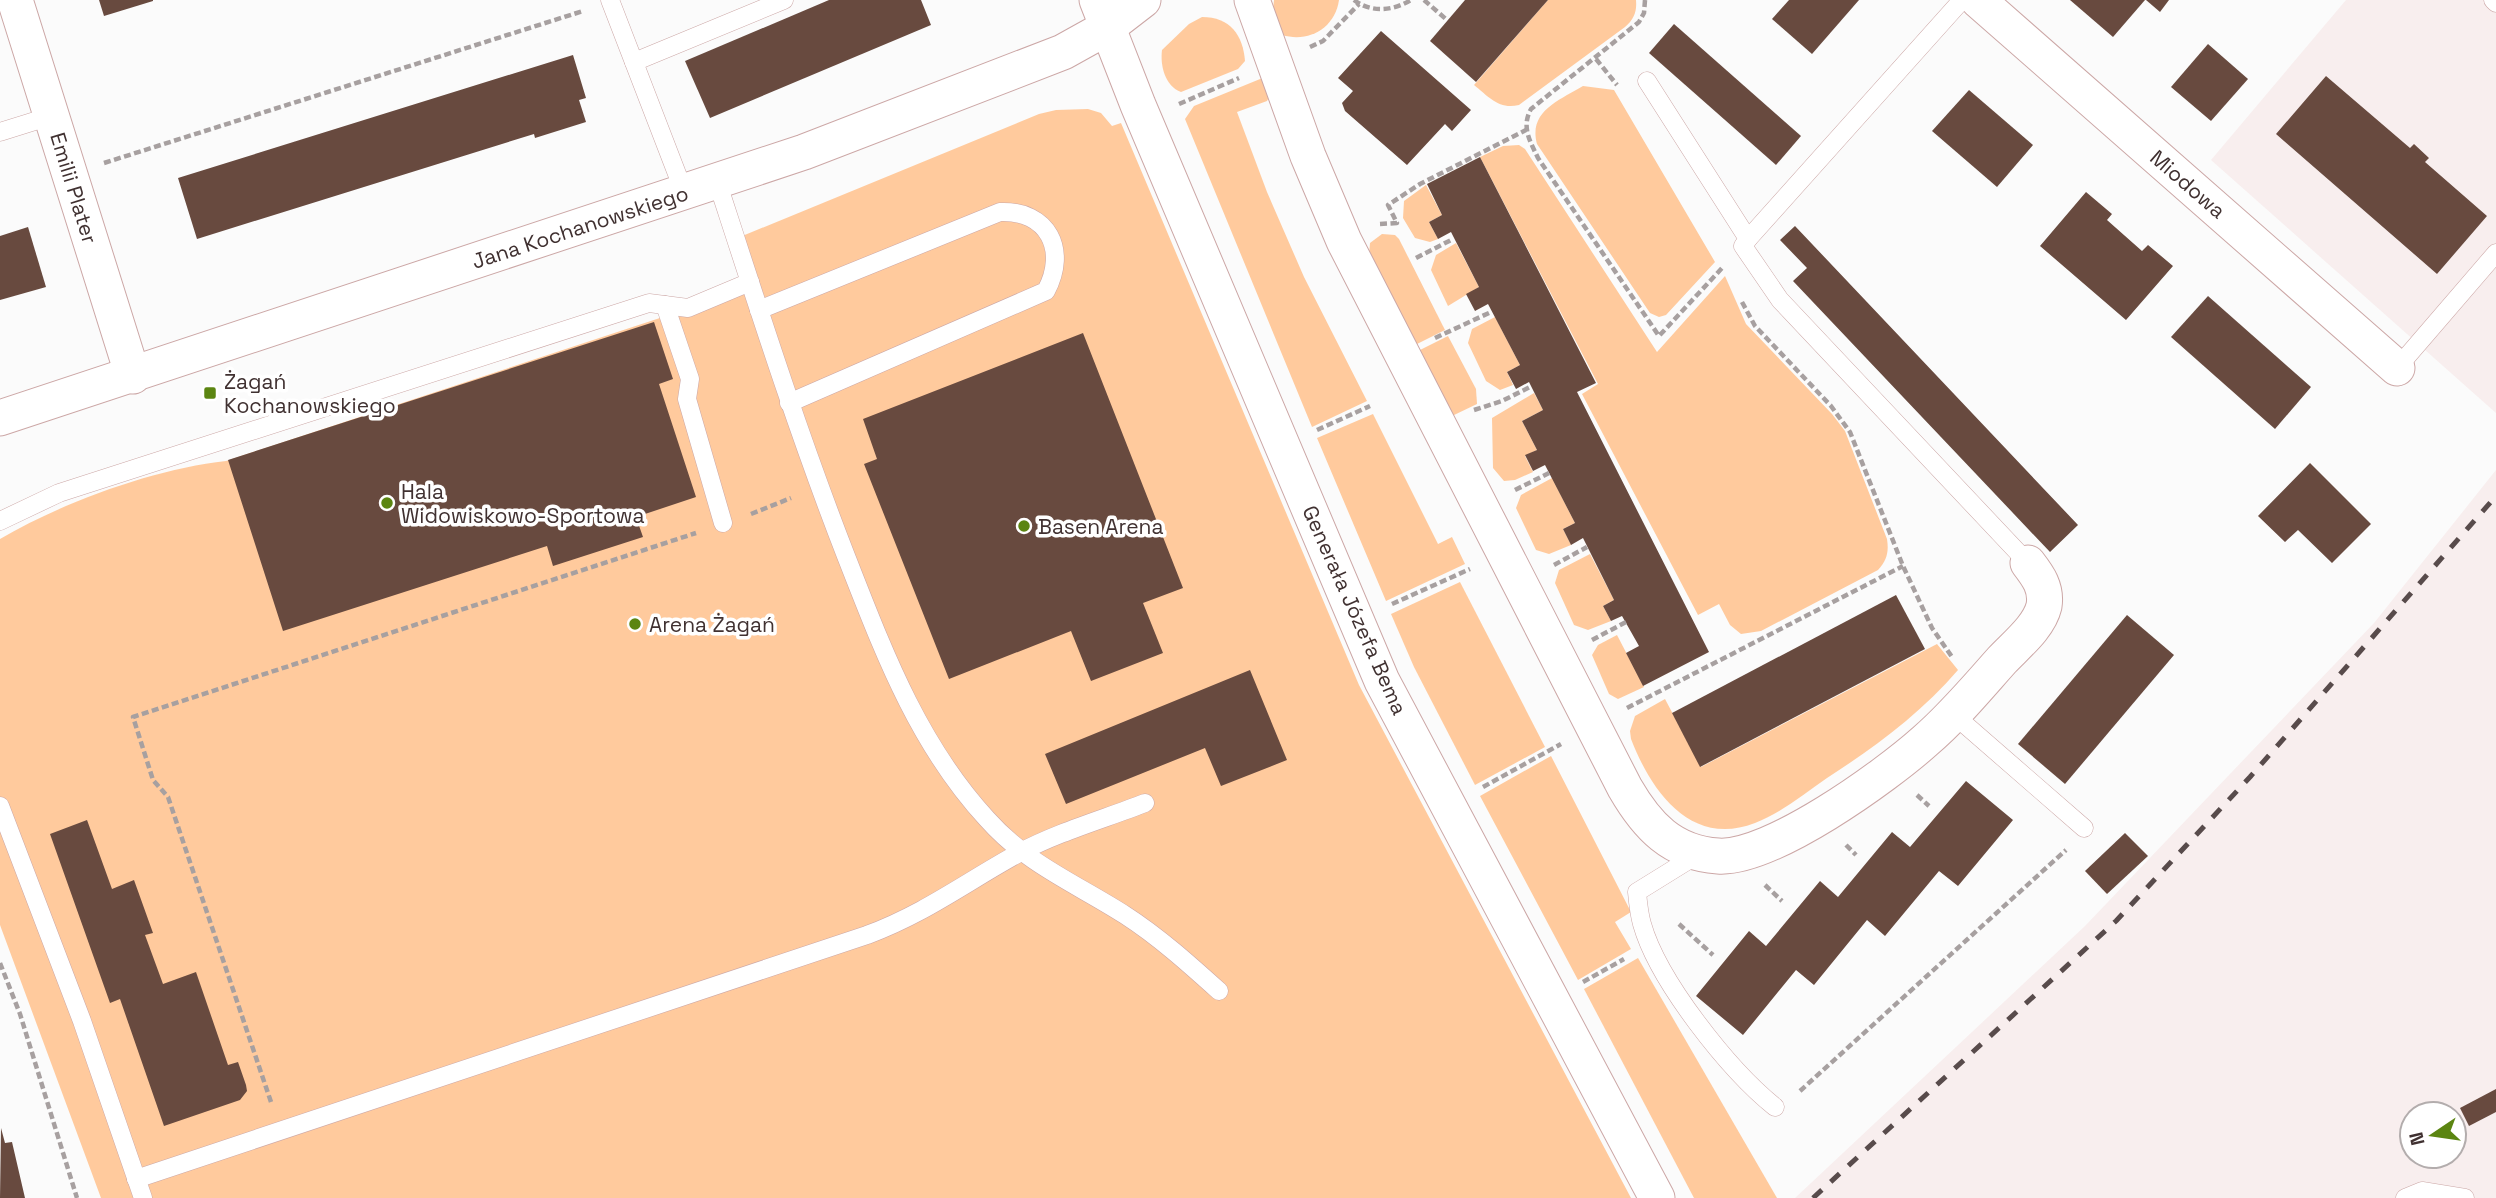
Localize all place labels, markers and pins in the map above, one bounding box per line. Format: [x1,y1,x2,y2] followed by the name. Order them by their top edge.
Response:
[224,368,396,419] place label: Żagań Kochanowskiego
[202,385,218,401] marker: Żagań Kochanowskiego
[401,478,645,529] place label: Hala Widowiskowo-Sportowa
[379,495,395,511] marker: Hala Widowiskowo-Sportowa
[1038,513,1164,540] place label: Basen Arena
[1016,518,1032,534] marker: Basen Arena
[649,611,775,638] place label: Arena Żagań
[627,616,643,632] marker: Arena Żagań

